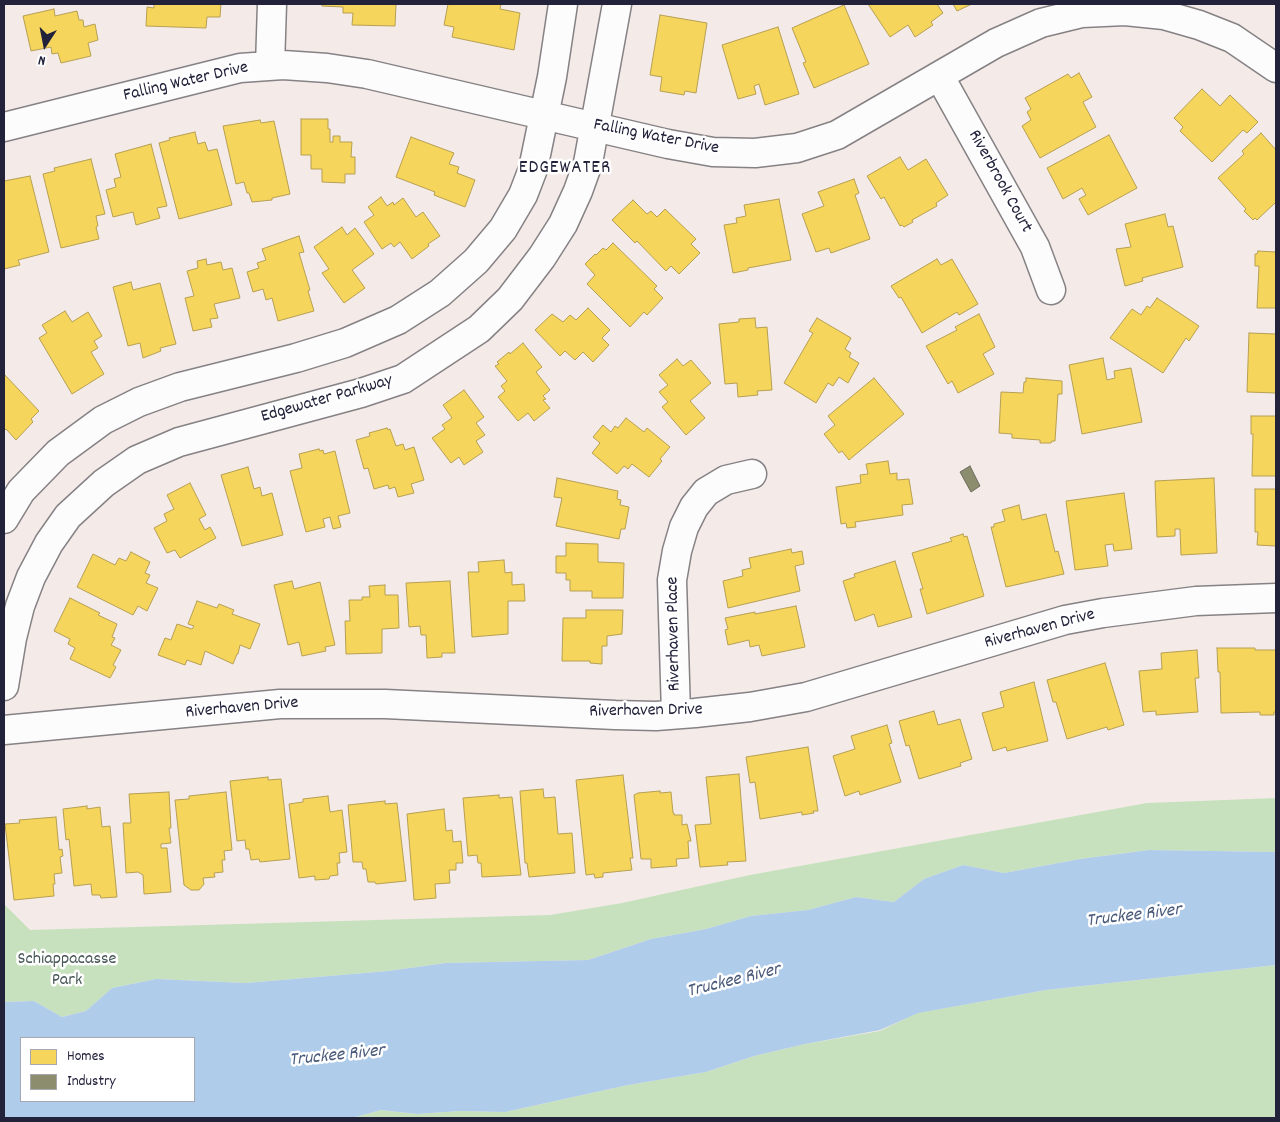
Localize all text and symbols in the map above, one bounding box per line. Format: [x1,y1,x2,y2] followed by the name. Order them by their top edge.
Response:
[20,20,70,70] north arrow
[37,49,47,70] text: N
[121,58,251,108] street label: Falling Water Drive
[591,115,721,161] street label: Falling Water Drive
[962,127,1036,237] street label: Riverbrook Court
[518,158,612,180] district label: EDGEWATER
[259,371,395,429] street label: Edgewater Parkway
[663,576,687,692] street label: Riverhaven Place
[982,605,1098,655] street label: Riverhaven Drive
[185,693,299,725] street label: Riverhaven Drive
[589,700,703,724] street label: Riverhaven Drive
[1085,900,1183,934] water label: Truckee River
[18,950,116,992] park label: Schiappacasse Park
[685,959,783,1005] water label: Truckee River
[20,1037,195,1102] legend
[288,1041,386,1073] water label: Truckee River
[67,1046,105,1068] text: Homes
[67,1071,116,1093] text: Industry

